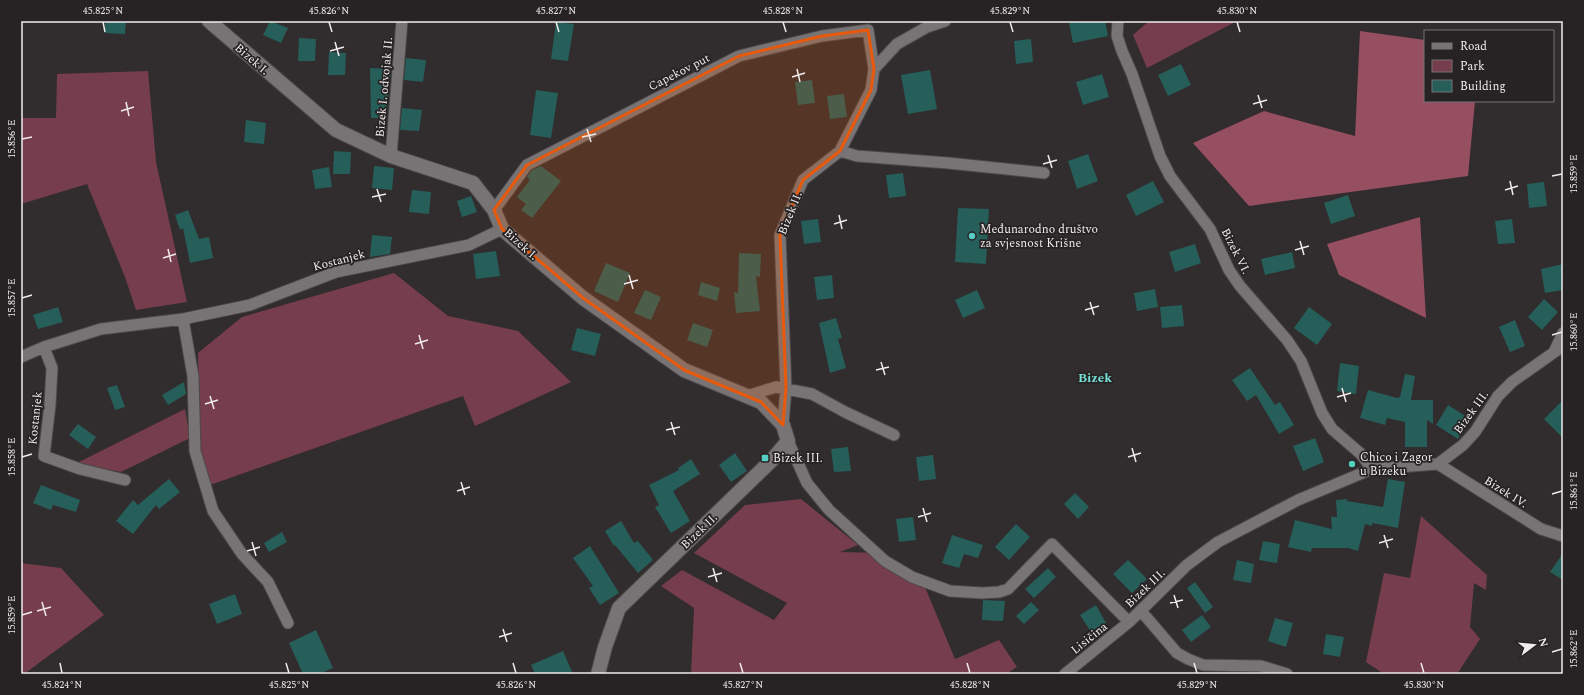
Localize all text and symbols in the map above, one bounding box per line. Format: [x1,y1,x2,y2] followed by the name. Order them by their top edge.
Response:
[83,3,123,19] text: 45.825°N
[309,3,349,19] text: 45.826°N
[536,3,576,19] text: 45.827°N
[763,3,803,19] text: 45.828°N
[990,3,1030,19] text: 45.829°N
[1217,3,1257,19] text: 45.830°N
[1424,30,1554,102] legend
[371,36,398,138] street label: Bizek I. odvojak II.
[1460,37,1487,56] text: Road
[230,39,273,80] street label: Bizek I.
[645,49,713,96] street label: Capekov put
[1460,57,1485,76] text: Park
[1460,77,1506,96] text: Building
[4,119,20,159] text: 15.856°E
[1566,154,1582,194] text: 15.859°E
[773,189,808,238] street label: Bizek II.
[980,220,1098,253] place label: Međunarodno društvo za svjesnost Krišne
[499,224,542,265] street label: Bizek I.
[1216,225,1255,278] street label: Bizek VI.
[967,231,977,241] marker: Međunarodno društvo za svjesnost Krišne
[311,244,368,277] street label: Kostanjek
[4,278,20,318] text: 15.857°E
[1566,312,1582,352] text: 15.860°E
[1078,368,1112,388] district label: Bizek
[1449,387,1494,438] street label: Bizek III.
[23,390,48,446] street label: Kostanjek
[4,437,20,477] text: 15.858°E
[1360,448,1433,481] place label: Chico i Zagor u Bizeku
[773,449,823,468] place label: Bizek III.
[760,453,770,463] marker: Bizek III.
[1347,459,1357,469] marker: Chico i Zagor u Bizeku
[1566,471,1582,511] text: 15.861°E
[1480,472,1531,513] street label: Bizek IV.
[676,509,722,554] street label: Bizek II.
[1121,564,1170,613] street label: Bizek III.
[4,595,20,635] text: 15.859°E
[1067,618,1112,659] street label: Lisičina
[1514,625,1554,665] north arrow
[1566,629,1582,669] text: 15.862°E
[1534,636,1553,649] text: N
[42,677,82,693] text: 45.824°N
[269,677,309,693] text: 45.825°N
[496,677,536,693] text: 45.826°N
[723,677,763,693] text: 45.827°N
[950,677,990,693] text: 45.828°N
[1177,677,1217,693] text: 45.829°N
[1404,677,1444,693] text: 45.830°N

